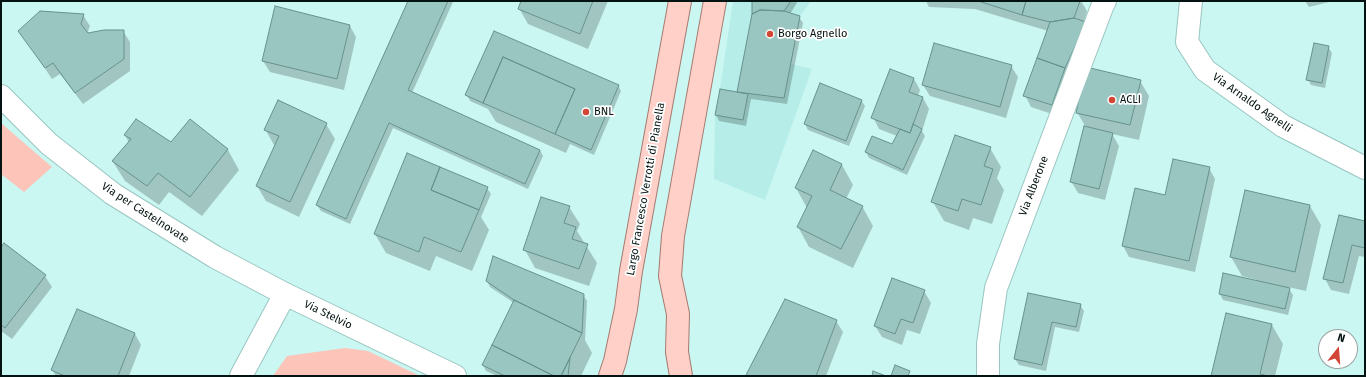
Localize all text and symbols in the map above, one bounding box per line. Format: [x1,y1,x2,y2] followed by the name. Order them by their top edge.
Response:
[778,27,847,41] place label: Borgo Agnello
[765,29,775,39] marker: Borgo Agnello
[1210,71,1294,135] street label: Via Arnaldo Agnelli
[1120,93,1141,107] place label: ACLI
[1107,95,1117,105] marker: ACLI
[624,101,668,277] street label: Largo Francesco Verrotti di Pianella
[594,105,614,119] place label: BNL
[581,107,591,117] marker: BNL
[1017,154,1051,218] street label: Via Alberone
[99,180,191,246] street label: Via per Castelnovate
[302,298,354,332] street label: Via Stelvio
[1318,329,1358,369] north arrow
[1336,331,1347,345] text: N

